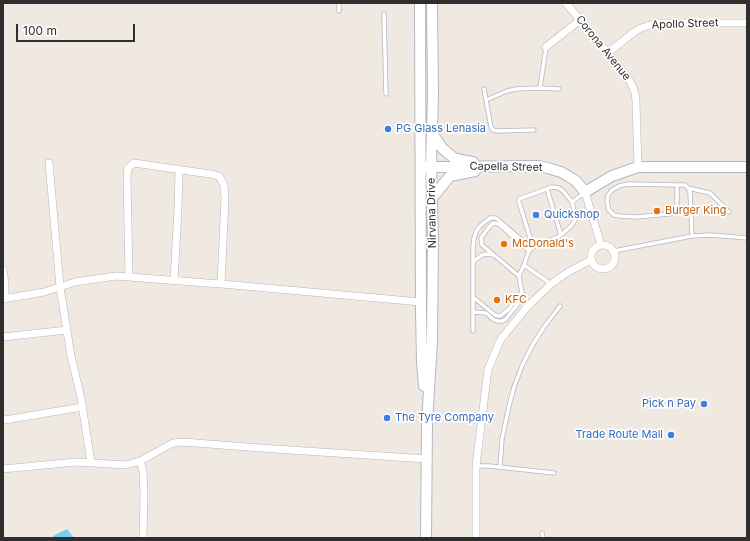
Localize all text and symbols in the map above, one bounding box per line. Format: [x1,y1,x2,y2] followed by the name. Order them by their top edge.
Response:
[573,13,633,83] street label: Corona Avenue
[18,16,137,42] scale bar
[651,16,719,32] street label: Apollo Street
[23,23,57,38] text: 100 m
[396,122,486,136] place label: PG Glass Lenasia
[383,124,393,134] marker: PG Glass Lenasia
[469,160,543,174] street label: Capella Street
[425,178,439,248] street label: Nirvana Drive
[665,204,727,218] place label: Burger King
[652,206,662,216] marker: Burger King
[544,208,600,222] place label: Quickshop
[531,210,541,220] marker: Quickshop
[512,237,574,251] place label: McDonald's
[499,239,509,249] marker: McDonald's
[505,293,527,307] place label: KFC
[492,295,502,305] marker: KFC
[642,397,696,411] place label: Pick n Pay
[699,399,709,409] marker: Pick n Pay
[395,411,494,425] place label: The Tyre Company
[382,413,392,423] marker: The Tyre Company
[576,428,663,442] place label: Trade Route Mall
[666,430,676,440] marker: Trade Route Mall

